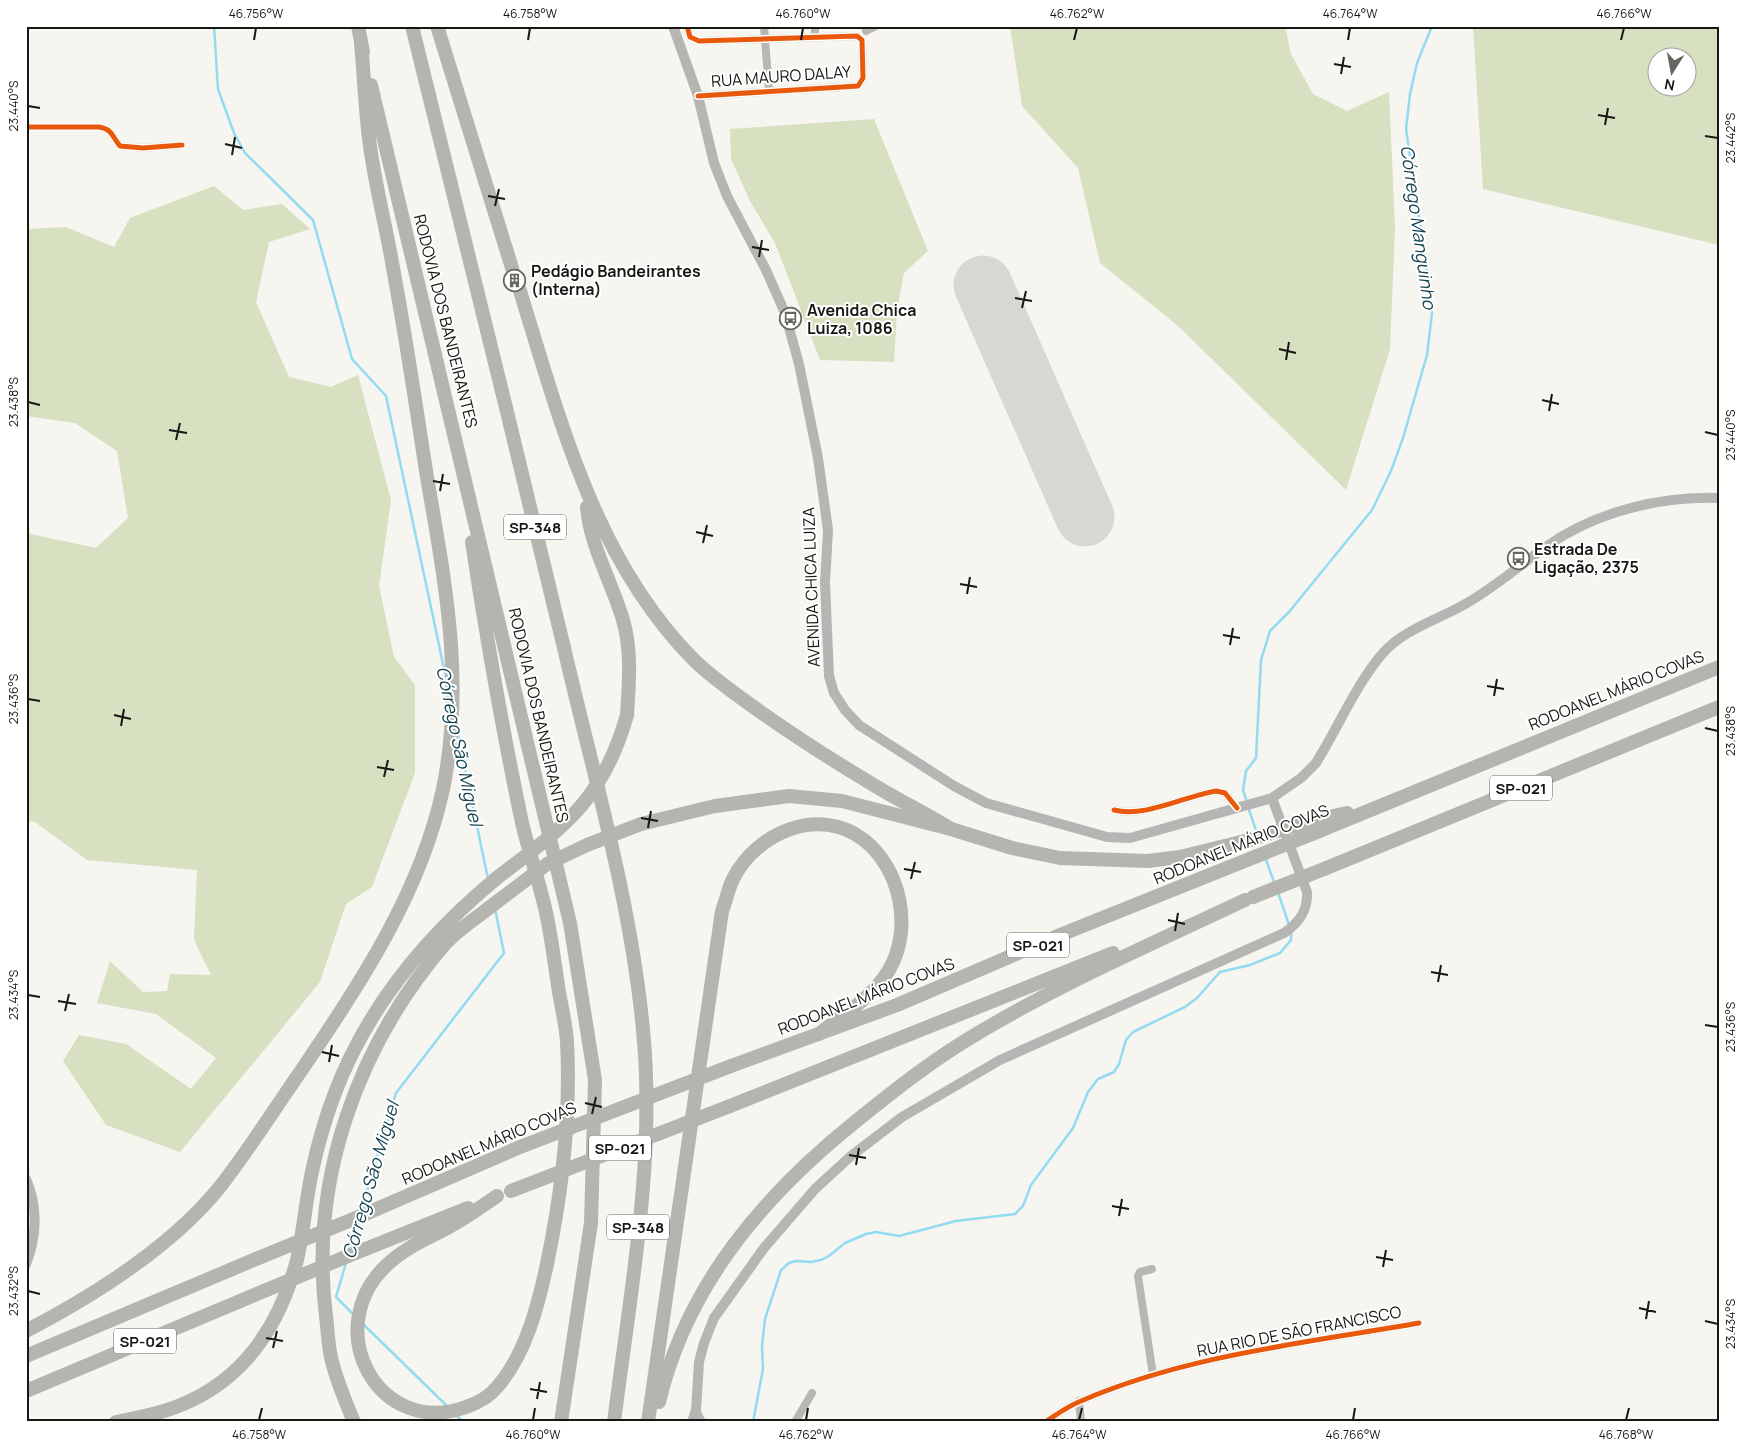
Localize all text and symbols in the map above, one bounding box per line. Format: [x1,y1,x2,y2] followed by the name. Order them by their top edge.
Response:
[229,5,284,22] text: 46.756°W
[503,5,558,22] text: 46.758°W
[776,5,831,22] text: 46.760°W
[1050,5,1105,22] text: 46.762°W
[1323,5,1378,22] text: 46.764°W
[1596,5,1652,22] text: 46.766°W
[1648,48,1698,98] north arrow
[710,60,852,92] street label: RUA MAURO DALAY
[1663,75,1676,96] text: N
[5,81,22,131] text: 23.440°S
[1722,113,1739,163] text: 23.442°S
[1396,144,1443,312] water label: Córrego Manguinho
[409,212,483,430] street label: RODOVIA DOS BANDEIRANTES
[531,260,701,300] place label: Pedágio Bandeirantes (Interna)
[503,268,527,292] building icon: Pedágio Bandeirantes (Interna)
[807,299,916,339] place label: Avenida Chica Luiza, 1086
[779,307,803,331] bus stop icon: Avenida Chica Luiza, 1086
[5,377,22,427] text: 23.438°S
[1722,410,1739,460] text: 23.440°S
[797,507,825,667] street label: AVENIDA CHICA LUIZA
[504,514,566,540] road number: SP-348
[1534,538,1639,578] place label: Estrada De Ligação, 2375
[1506,546,1530,570] bus stop icon: Estrada De Ligação, 2375
[504,606,574,824] street label: RODOVIA DOS BANDEIRANTES
[1525,645,1707,735] street label: RODOANEL MÁRIO COVAS
[431,664,489,831] water label: Córrego São Miguel
[5,674,22,724] text: 23.436°S
[1722,706,1739,756] text: 23.438°S
[1490,776,1552,800] road number: SP-021
[1150,799,1332,889] street label: RODOANEL MÁRIO COVAS
[1007,932,1069,958] road number: SP-021
[775,952,958,1040] street label: RODOANEL MÁRIO COVAS
[5,970,22,1020] text: 23.434°S
[1722,1002,1739,1052] text: 23.436°S
[336,1096,405,1261] water label: Córrego São Miguel
[398,1096,580,1190] street label: RODOANEL MÁRIO COVAS
[589,1136,651,1160] road number: SP-021
[607,1214,669,1240] road number: SP-348
[5,1266,22,1316] text: 23.432°S
[1722,1299,1739,1349] text: 23.434°S
[1195,1300,1403,1362] street label: RUA RIO DE SÃO FRANCISCO
[114,1328,176,1354] road number: SP-021
[232,1426,287,1443] text: 46.758°W
[506,1426,561,1443] text: 46.760°W
[779,1426,834,1443] text: 46.762°W
[1052,1426,1107,1443] text: 46.764°W
[1325,1426,1381,1443] text: 46.766°W
[1599,1426,1654,1443] text: 46.768°W

